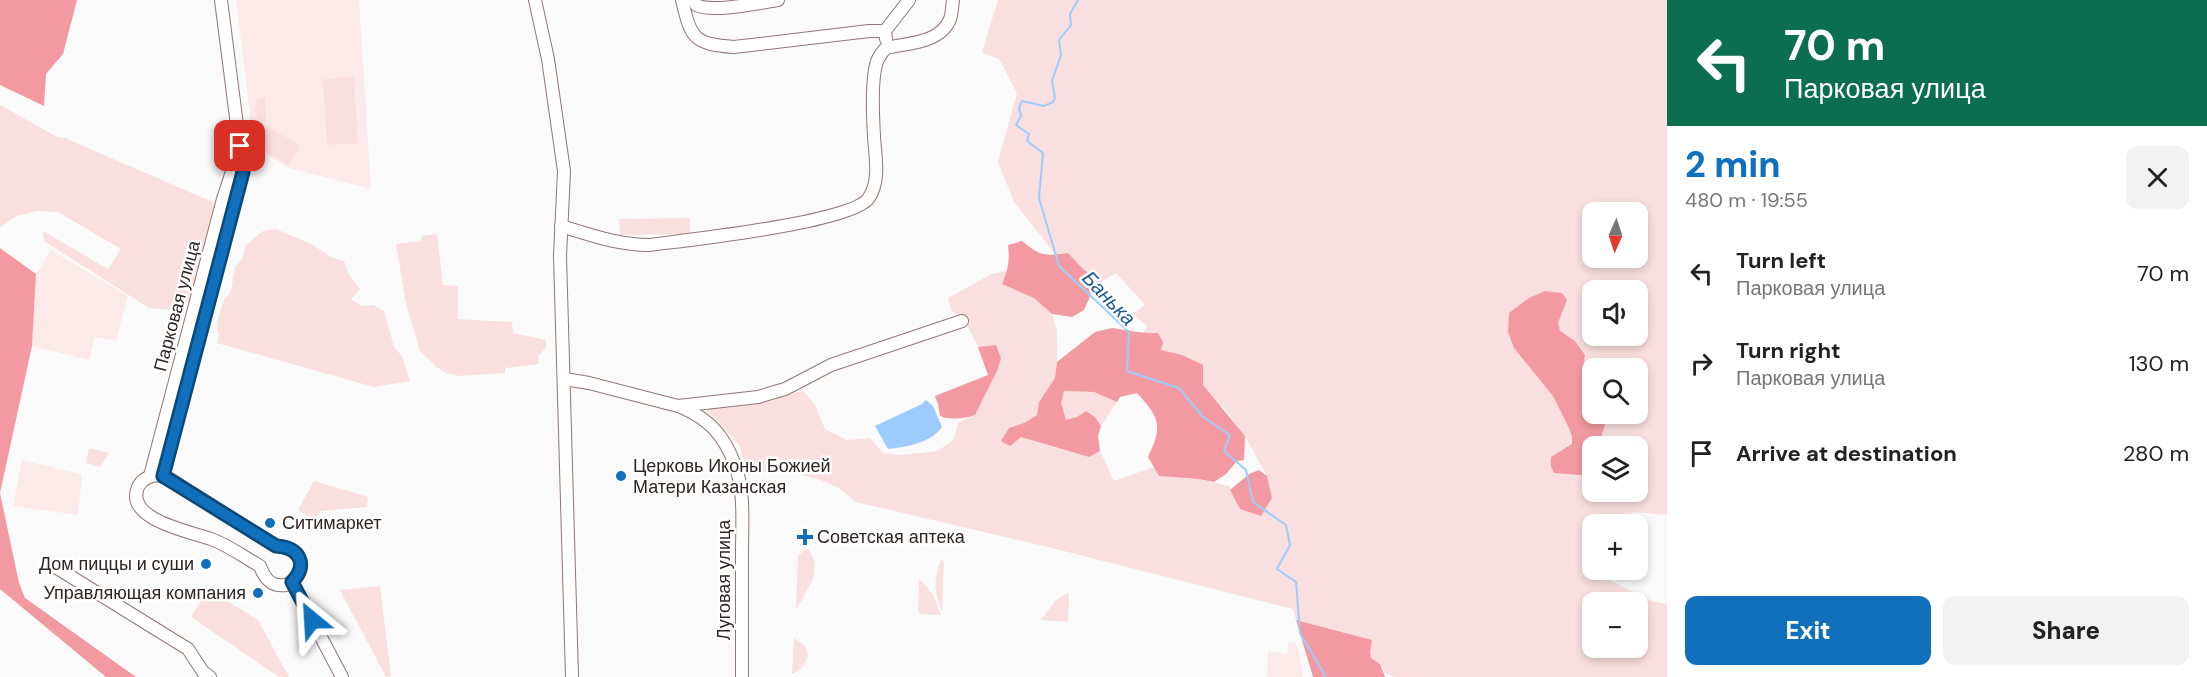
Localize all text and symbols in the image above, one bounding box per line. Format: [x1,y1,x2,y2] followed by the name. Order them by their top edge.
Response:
[1784,18,1885,73] text: 70 m
[1685,24,1763,102] icon: left
[1784,71,1986,106] text: Парковая улица
[214,120,265,171] pin
[223,129,256,162] icon: arrive
[1685,141,1781,188] text: 2 min
[2126,146,2189,209] button: close
[1685,187,1808,213] text: 480 m · 19:55
[1582,202,1648,268] north arrow
[1582,202,1648,658] map controls
[148,237,206,374] street label: Парковая улица
[1736,246,1826,275] text: Turn left
[1685,257,1718,290] icon: left
[2137,259,2189,288] text: 70 m
[1077,265,1141,331] water label: Банька
[1736,275,1885,301] text: Парковая улица
[1582,280,1648,346] button: sound
[1736,336,1841,365] text: Turn right
[1685,347,1718,380] icon: right
[2129,349,2189,378] text: 130 m
[1582,358,1648,424] button: search
[1736,365,1885,391] text: Парковая улица
[1582,436,1648,502] button: layers
[1685,437,1718,470] icon: arrive
[1736,439,1957,468] text: Arrive at destination
[2123,439,2189,468] text: 280 m
[633,454,831,499] place label: Церковь Иконы Божией Матери Казанская
[614,469,628,483] marker: Церковь Иконы Божией Матери Казанская
[282,511,381,535] place label: Ситимаркет
[1582,514,1648,580] button: +
[263,516,277,530] marker: Ситимаркет
[712,519,736,640] street label: Луговая улица
[817,525,966,549] place label: Советская аптека
[798,530,812,544] marker: Советская аптека
[39,552,194,576] place label: Дом пиццы и суши
[199,557,213,571] marker: Дом пиццы и суши
[43,581,246,605] place label: Управляющая компания
[251,586,265,600] marker: Управляющая компания
[280,588,344,652] position arrow
[1582,592,1648,658] button: −
[1685,596,1931,665] button: Exit
[1943,596,2189,665] button: Share

